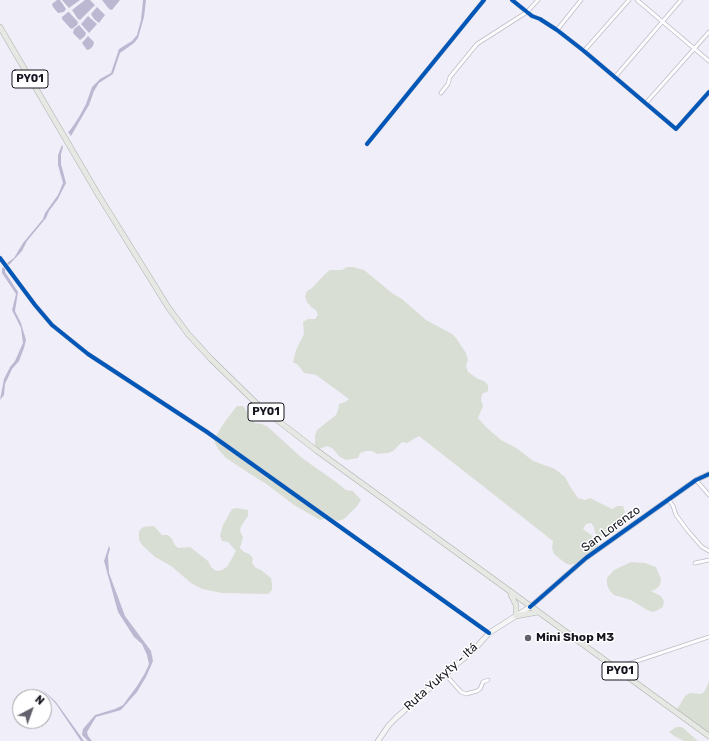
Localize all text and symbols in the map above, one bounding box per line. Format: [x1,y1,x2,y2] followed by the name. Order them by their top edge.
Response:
[12,70,48,88] road number: PY01
[248,403,284,421] road number: PY01
[579,503,643,555] street label: San Lorenzo
[536,631,614,645] place label: Mini Shop M3
[523,633,533,643] marker: Mini Shop M3
[401,640,481,714] street label: Ruta Yukyty - Itá
[602,662,638,680] road number: PY01
[12,689,52,729] north arrow
[32,693,47,708] text: N

